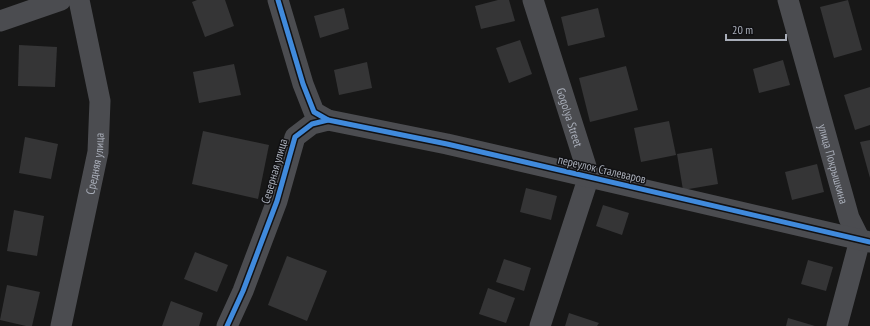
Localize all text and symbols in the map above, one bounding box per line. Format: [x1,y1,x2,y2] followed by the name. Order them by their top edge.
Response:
[726,16,786,42] scale bar
[732,22,753,37] text: 20 m
[554,86,587,149] street label: Gogolya Street
[816,122,852,205] street label: улица Покрышкина
[82,132,106,196] street label: Средняя улица
[258,137,290,205] street label: Северная улица
[556,152,648,186] street label: переулок Сталеваров

